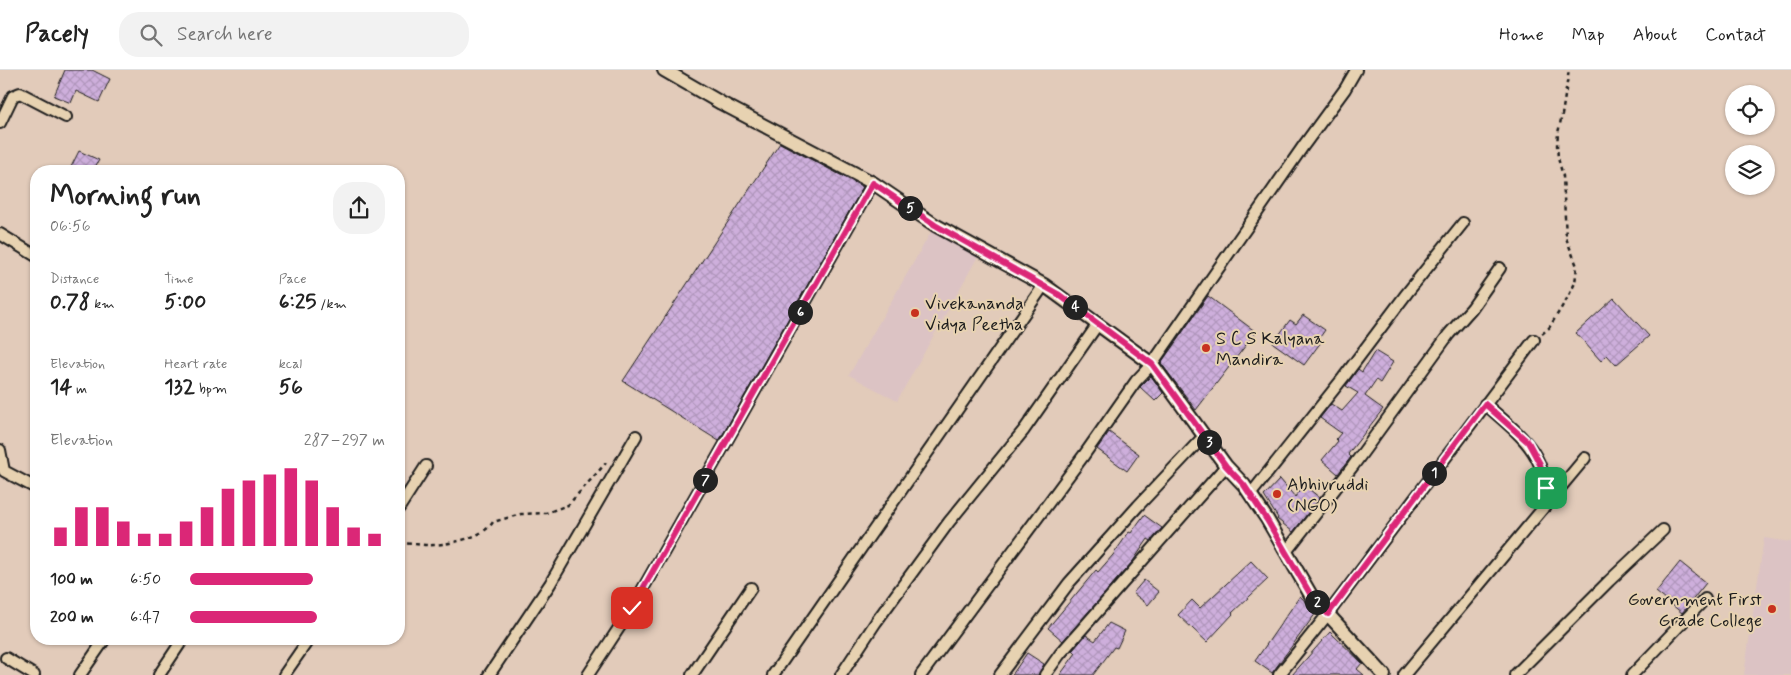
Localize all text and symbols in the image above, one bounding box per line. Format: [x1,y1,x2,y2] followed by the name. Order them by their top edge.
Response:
[119,12,469,57] search box
[25,19,89,50] text: Pacely
[137,21,165,49] icon: search
[177,22,273,47] text: Search here
[1499,23,1544,47] text: Home
[1572,23,1605,47] text: Map
[1633,23,1677,47] text: About
[1705,23,1766,47] text: Contact
[1725,85,1775,195] map controls
[1725,85,1775,135] button: locate
[1725,145,1775,195] button: layers
[50,178,201,215] text: Morning run
[333,182,385,234] button: share
[898,196,922,220] pin: 5
[906,199,915,217] text: 5
[50,216,91,237] text: 06:56
[50,270,99,288] text: Distance
[164,270,194,288] text: Time
[279,270,307,288] text: Pace
[50,288,90,316] text: 0.78
[164,288,206,316] text: 5:00
[279,288,317,316] text: 6:25
[925,292,1024,337] place label: Vivekananda Vidya Peetha
[1062,294,1088,320] pin: 4
[90,295,115,313] text: km
[317,295,347,313] text: /km
[1071,298,1080,316] text: 4
[788,300,812,324] pin: 6
[797,303,804,321] text: 6
[909,307,921,319] marker: Vivekananda Vidya Peetha
[1216,327,1325,372] place label: S C S Kalyana Mandira
[1200,342,1212,354] marker: S C S Kalyana Mandira
[50,355,105,373] text: Elevation
[164,355,227,373] text: Heart rate
[279,355,302,373] text: kcal
[50,373,72,401] text: 14
[164,373,195,401] text: 132
[279,373,303,401] text: 56
[72,380,87,398] text: m
[195,380,227,398] text: bpm
[50,430,113,451] text: Elevation
[304,430,385,451] text: 287–297 m
[1196,430,1222,454] pin: 3
[1206,433,1213,451] text: 3
[1422,460,1446,486] pin: 1
[1431,464,1438,482] text: 1
[1525,467,1567,509] pin
[692,468,718,492] pin: 7
[701,471,710,489] text: 7
[1287,473,1368,518] place label: Abhivruddi (NGO)
[1532,474,1560,502] icon: arrive
[1271,488,1283,500] marker: Abhivruddi (NGO)
[50,569,93,590] text: 100 m
[130,569,161,590] text: 6:50
[611,587,653,629] pin
[1628,588,1763,633] place label: Government First Grade College
[1304,590,1330,614] pin: 2
[1314,593,1321,611] text: 2
[618,594,646,622] icon: check
[1766,603,1778,615] marker: Government First Grade College
[50,607,94,628] text: 200 m
[130,607,160,628] text: 6:47

